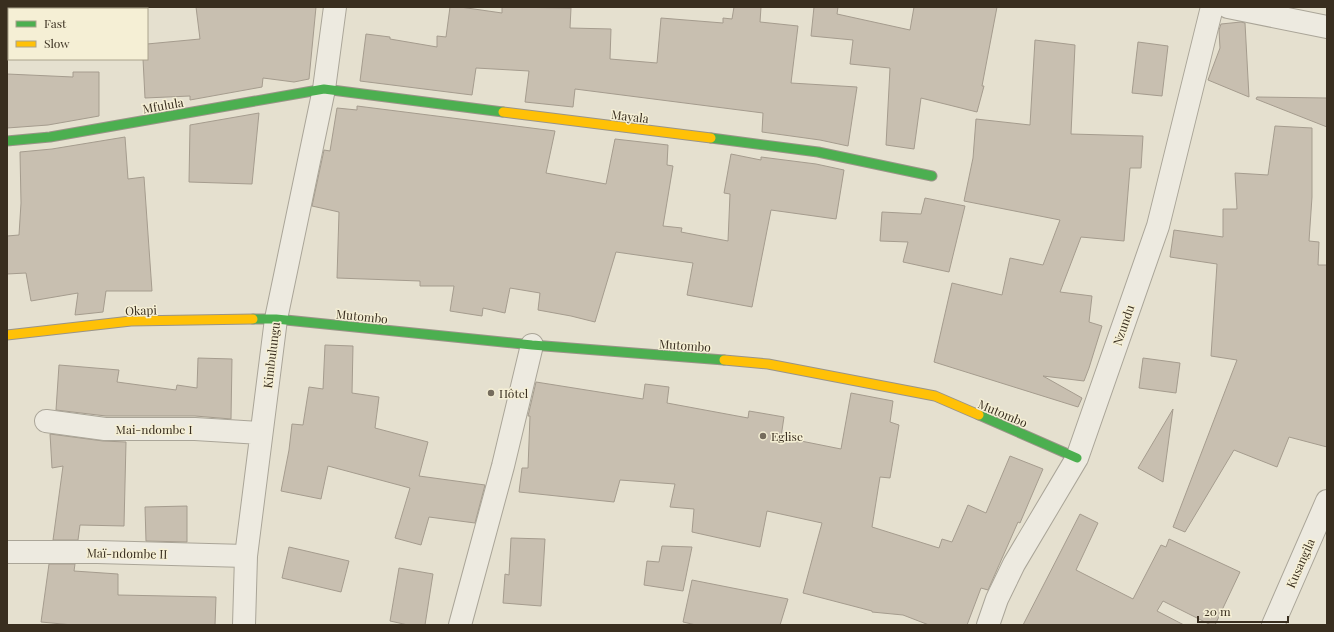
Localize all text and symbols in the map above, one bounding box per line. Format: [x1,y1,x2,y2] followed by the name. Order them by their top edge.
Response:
[8,8,148,60] legend
[44,15,67,31] text: Fast
[44,35,70,51] text: Slow
[141,94,185,116] street label: Mfulula
[610,106,650,126] street label: Mayala
[125,301,158,319] street label: Okapi
[1109,303,1137,347] street label: Nzundu
[335,305,389,327] street label: Mutombo
[259,321,283,389] street label: Kimbulungu
[658,335,712,355] street label: Mutombo
[499,385,529,401] place label: Hôtel
[486,388,496,398] marker: Hôtel
[976,395,1030,431] street label: Mutombo
[116,421,192,437] street label: Mai-ndombe I
[771,428,803,444] place label: Eglise
[758,431,768,441] marker: Eglise
[1282,536,1318,590] street label: Kusangila
[86,544,168,562] street label: Maï-ndombe II
[1198,598,1288,624] scale bar
[1204,603,1231,619] text: 20 m

